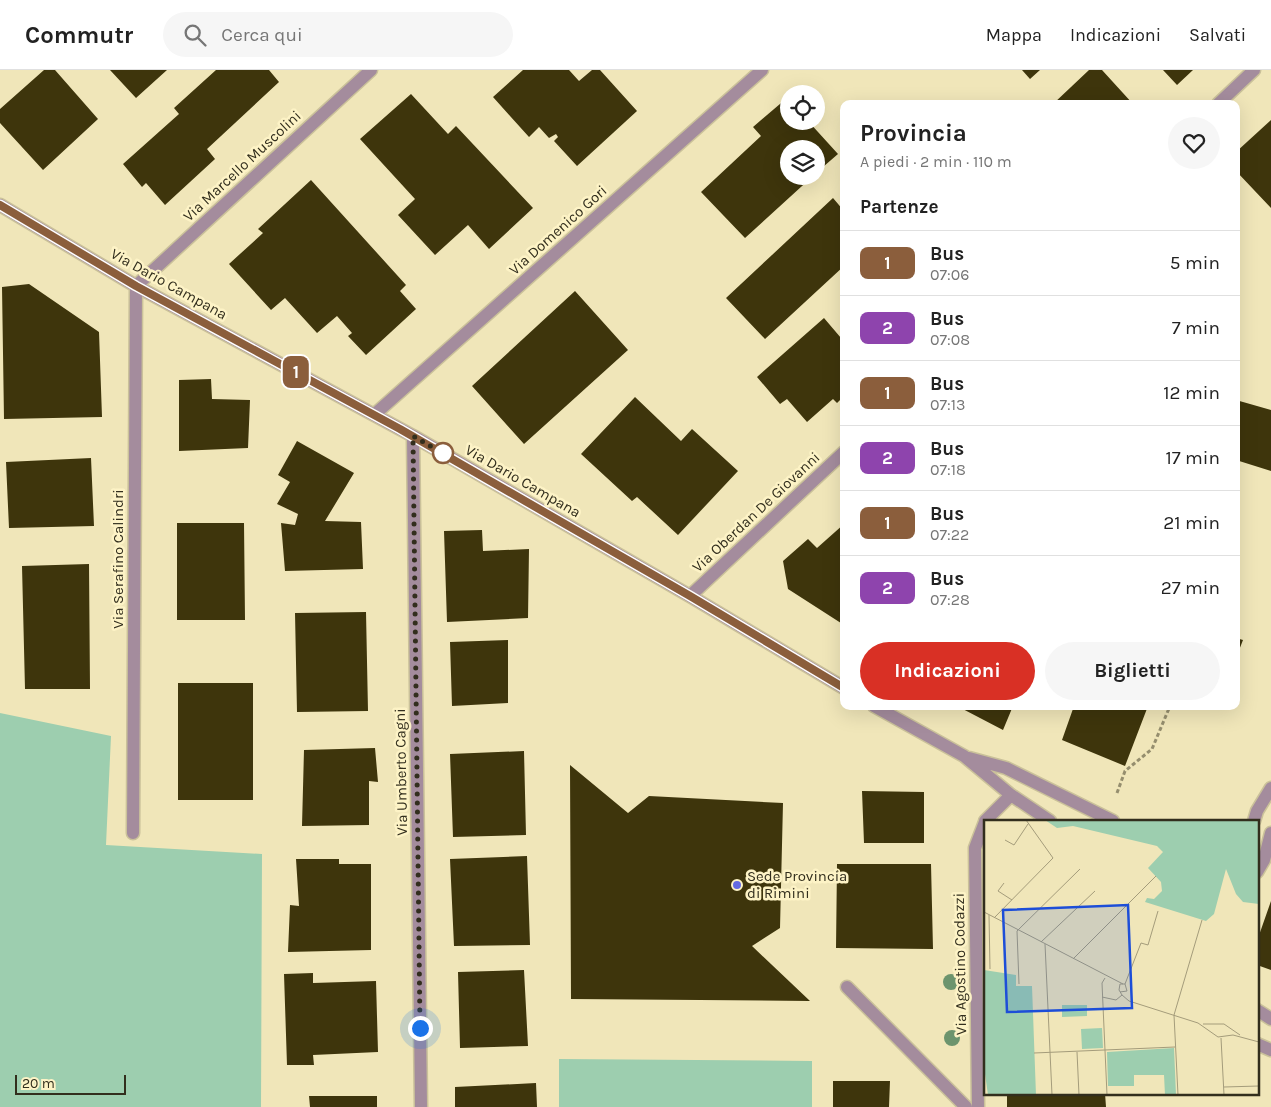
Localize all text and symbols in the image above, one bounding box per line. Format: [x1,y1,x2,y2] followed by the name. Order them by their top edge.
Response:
[163,12,513,57] search box
[25,21,133,49] text: Commutr
[181,21,209,49] icon: search
[221,24,303,46] text: Cerca qui
[986,24,1042,46] text: Mappa
[1070,24,1161,46] text: Indicazioni
[1189,24,1246,46] text: Salvati
[780,85,825,185] map controls
[780,85,825,130] button: locate
[179,107,305,225] street label: Via Marcello Muscolini
[1168,117,1220,169] button: heart
[860,119,967,147] text: Provincia
[780,140,825,185] button: layers
[860,152,1012,171] text: A piedi · 2 min · 110 m
[505,181,611,279] street label: Via Domenico Gori
[860,196,938,218] text: Partenze
[930,243,964,265] text: Bus
[108,245,230,323] street label: Via Dario Campana
[884,252,891,274] text: 1
[1170,252,1220,274] text: 5 min
[930,265,969,284] text: 07:06
[930,308,964,330] text: Bus
[882,317,893,339] text: 2
[1172,317,1220,339] text: 7 min
[930,330,970,349] text: 07:08
[280,356,312,388] line badge: 1
[293,361,299,383] text: 1
[930,373,964,395] text: Bus
[884,382,891,404] text: 1
[1163,382,1220,404] text: 12 min
[930,395,965,414] text: 07:13
[930,438,964,460] text: Bus
[462,441,584,521] street label: Via Dario Campana
[432,442,454,464] unlabelled marker
[882,447,893,469] text: 2
[1165,447,1220,469] text: 17 min
[688,448,824,576] street label: Via Oberdan De Giovanni
[930,460,966,479] text: 07:18
[109,489,127,629] street label: Via Serafino Calindri
[930,503,964,525] text: Bus
[884,512,891,534] text: 1
[1163,512,1220,534] text: 21 min
[930,525,969,544] text: 07:22
[930,568,964,590] text: Bus
[882,577,893,599] text: 2
[1161,577,1220,599] text: 27 min
[930,590,970,609] text: 07:28
[860,642,1035,700] button: Indicazioni
[1045,642,1220,700] button: Biglietti
[391,708,411,836] street label: Via Umberto Cagni
[984,820,1258,1094] inset map
[747,867,847,902] place label: Sede Provincia di Rimini
[731,879,743,891] marker: Sede Provincia di Rimini
[950,893,970,1035] street label: Via Agostino Codazzi
[408,1016,433,1041] your location
[15,1072,126,1095] scale bar
[22,1075,55,1092] text: 20 m

